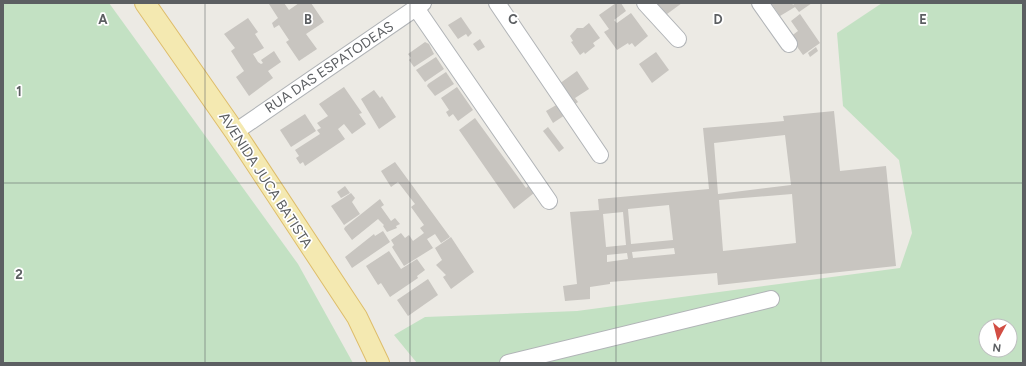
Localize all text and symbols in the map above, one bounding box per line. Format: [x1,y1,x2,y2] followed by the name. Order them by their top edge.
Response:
[98,12,108,27] text: A
[304,12,312,27] text: B
[508,12,518,27] text: C
[713,12,723,27] text: D
[919,12,927,27] text: E
[262,18,397,117] street label: RUA DAS ESPATODEAS
[16,84,22,99] text: 1
[215,109,316,252] street label: AVENIDA JUCA BATISTA
[15,267,23,282] text: 2
[978,318,1018,358] north arrow
[992,340,1002,354] text: N

